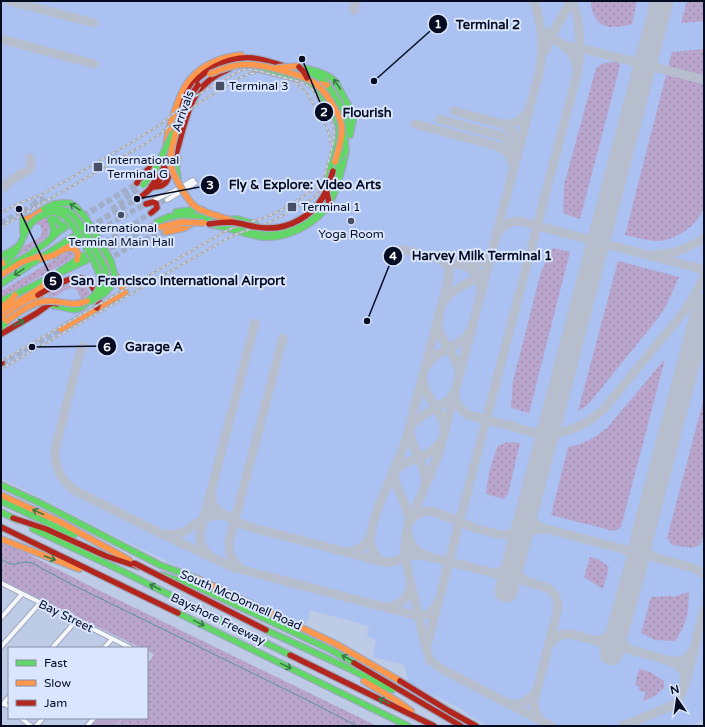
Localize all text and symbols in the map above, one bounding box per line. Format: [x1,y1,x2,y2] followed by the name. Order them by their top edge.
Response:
[428,12,529,37] callout: Terminal 2
[434,17,442,31] text: 1
[455,17,520,33] text: Terminal 2
[332,78,340,90] one-way arrow
[229,79,289,93] place label: Terminal 3
[214,80,226,92] marker: Terminal 3
[169,88,197,134] street label: Arrivals
[314,100,400,125] callout: Flourish
[320,105,328,119] text: 2
[342,105,392,121] text: Flourish
[107,153,179,181] place label: International Terminal G
[92,161,104,173] marker: International Terminal G
[200,172,389,197] callout: Fly & Explore: Video Arts
[229,177,381,193] text: Fly & Explore: Video Arts
[206,178,214,192] text: 3
[301,200,361,214] place label: Terminal 1
[286,201,298,213] marker: Terminal 1
[70,203,81,212] one-way arrow
[116,210,126,220] marker: International Terminal Main Hall
[346,216,356,226] marker: Yoga Room
[68,221,174,249] place label: International Terminal Main Hall
[318,227,384,241] place label: Yoga Room
[383,243,560,268] callout: Harvey Milk Terminal 1
[412,248,552,264] text: Harvey Milk Terminal 1
[389,249,397,263] text: 4
[14,268,25,277] one-way arrow
[43,268,293,293] callout: San Francisco International Airport
[71,273,285,289] text: San Francisco International Airport
[49,274,57,288] text: 5
[13,319,25,327] one-way arrow
[97,334,191,359] callout: Garage A
[125,339,183,355] text: Garage A
[103,340,111,354] text: 6
[32,508,44,515] one-way arrow
[44,555,56,563] one-way arrow
[178,567,304,633] street label: South McDonnell Road
[149,583,161,591] one-way arrow
[168,590,268,648] street label: Bayshore Freeway
[37,597,96,635] street label: Bay Street
[192,620,204,627] one-way arrow
[8,647,148,719] legend
[341,654,353,662] one-way arrow
[44,656,68,670] text: Fast
[280,662,292,670] one-way arrow
[44,676,71,690] text: Slow
[657,679,697,719] north arrow
[669,682,681,697] text: N
[44,696,67,710] text: Jam
[378,697,390,704] one-way arrow

